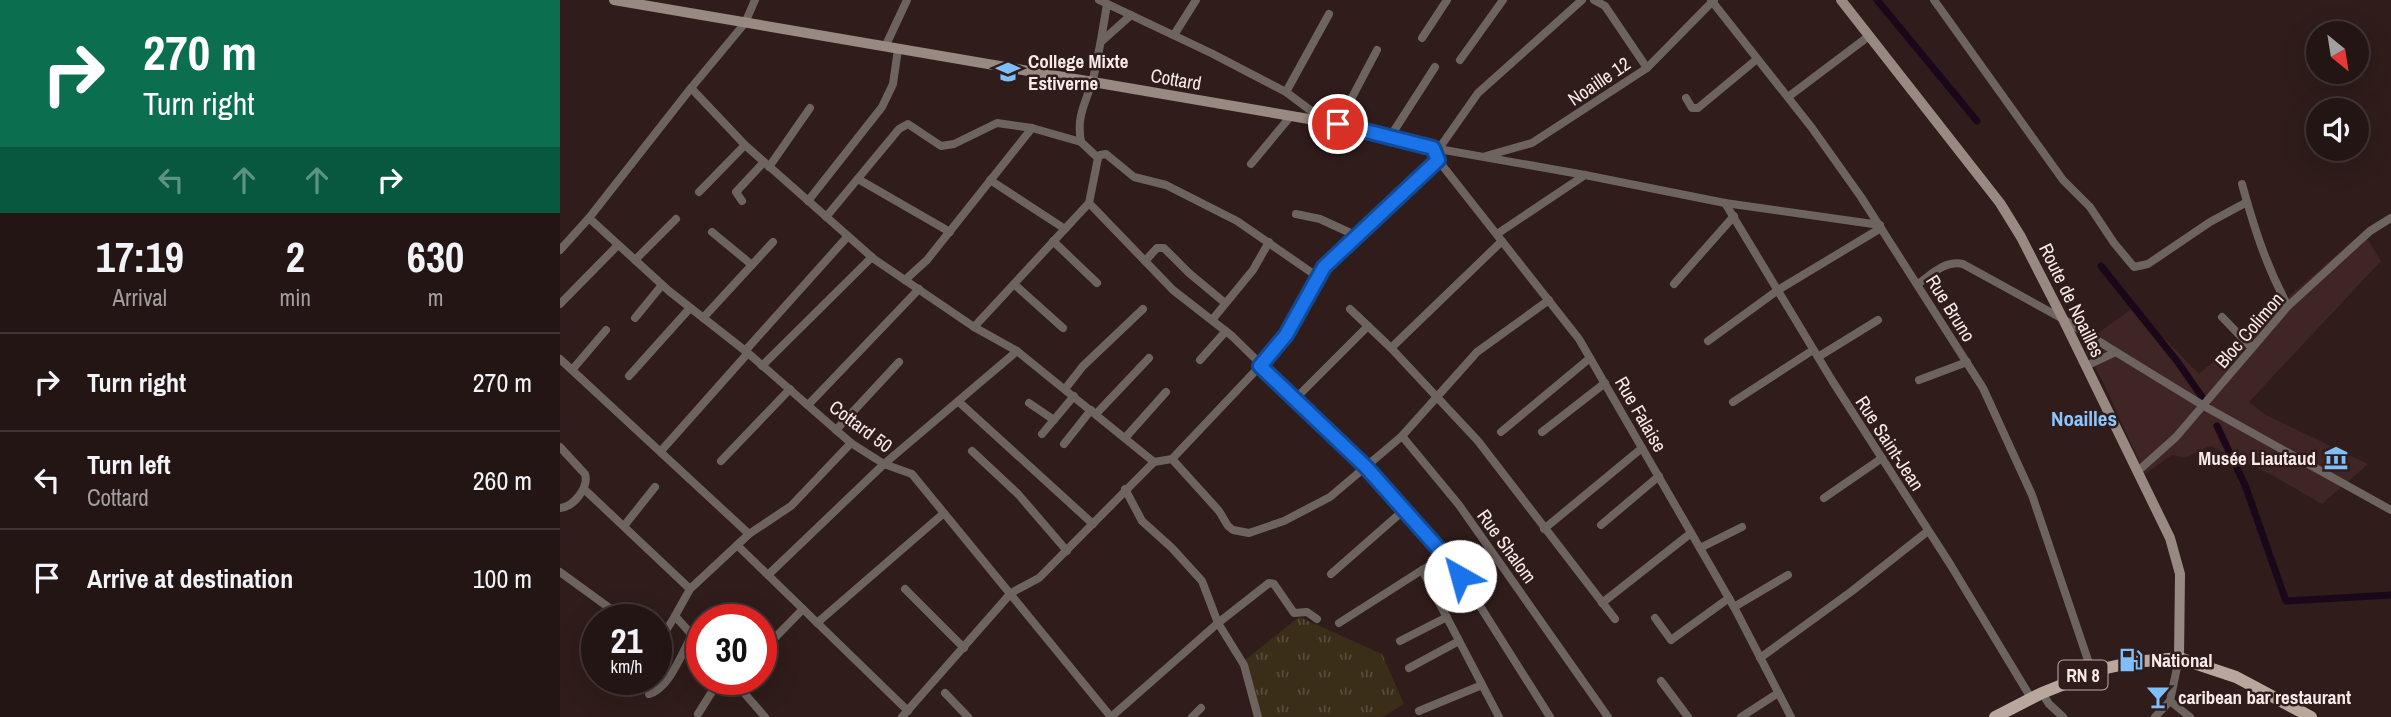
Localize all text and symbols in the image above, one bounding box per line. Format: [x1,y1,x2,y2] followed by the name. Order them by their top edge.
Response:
[143,19,257,85] text: 270 m
[2306,21,2370,84] north arrow
[2306,21,2369,161] map controls
[28,28,119,119] icon: right
[1028,48,1129,96] place label: College Mixte Estiverne
[1563,51,1635,111] street label: Noaille 12
[994,58,1022,86] school or university icon: College Mixte Estiverne
[1149,62,1203,96] street label: Cottard
[143,82,255,125] text: Turn right
[1308,94,1368,154] pin
[2306,98,2369,161] button: sound
[1319,105,1357,143] icon: arrive
[152,161,190,199] icon: left
[225,161,263,199] icon: ahead
[298,161,336,199] icon: ahead
[371,161,409,199] icon: right
[96,229,184,285] text: 17:19
[286,229,305,285] text: 2
[407,229,464,285] text: 630
[2033,239,2111,362] street label: Route de Noailles
[1920,270,1982,346] street label: Rue Bruno
[113,282,167,313] text: Arrival
[280,282,311,313] text: min
[428,282,443,313] text: m
[2209,287,2289,373] street label: Bloc Colimon
[28,363,66,401] icon: right
[87,365,186,400] text: Turn right
[473,365,532,400] text: 270 m
[1609,371,1673,457] street label: Rue Falaise
[1850,391,1930,495] street label: Rue Saint-Jean
[824,394,898,458] street label: Cottard 50
[2051,404,2117,433] district label: Noailles
[2322,444,2350,472] museum icon: Musée Liautaud
[2198,445,2316,471] place label: Musée Liautaud
[87,447,171,482] text: Turn left
[28,461,66,499] icon: left
[473,463,532,498] text: 260 m
[87,482,149,513] text: Cottard
[1471,504,1543,588] street label: Rue Shalom
[1423,539,1497,613] position arrow
[28,559,66,597] icon: arrive
[87,561,293,596] text: Arrive at destination
[473,561,532,596] text: 100 m
[686,604,777,695] speed limit sign: 30
[611,617,642,664] text: 21
[2117,646,2145,674] fuel station icon: National
[2151,647,2212,673] place label: National
[611,654,643,679] text: km/h
[2058,660,2108,690] road number: RN 8
[2144,683,2172,711] bar icon: caribean bar restaurant
[2178,684,2351,710] place label: caribean bar restaurant

